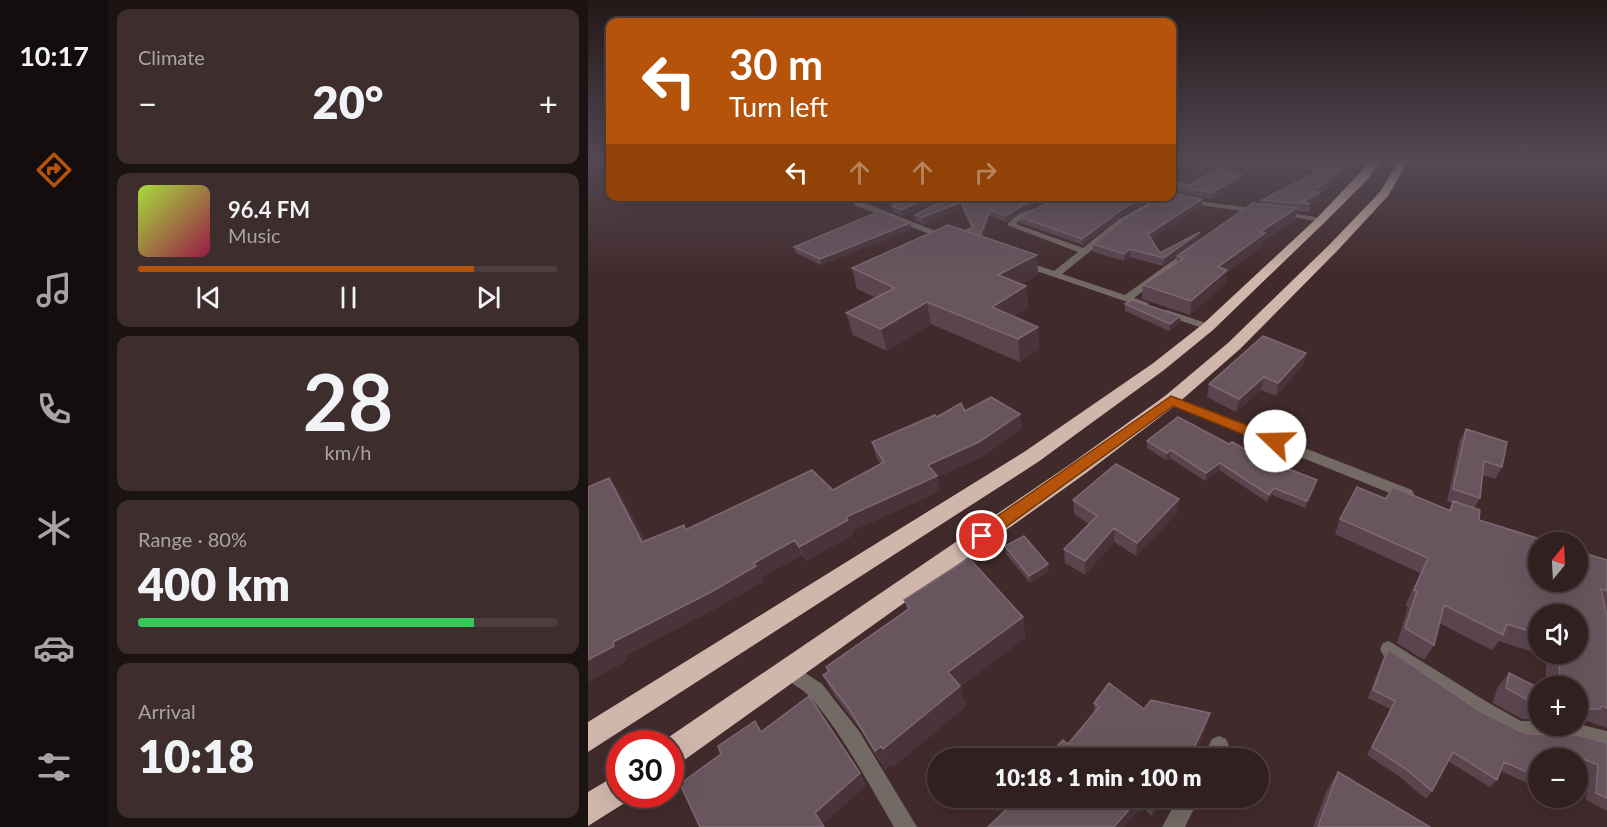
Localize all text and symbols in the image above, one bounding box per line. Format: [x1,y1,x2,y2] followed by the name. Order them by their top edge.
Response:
[19,39,89,72] text: 10:17
[729,39,823,89] text: 30 m
[630,42,708,120] icon: left
[138,45,205,69] text: Climate
[313,75,383,129] text: 20°
[138,83,157,123] text: −
[539,83,558,123] text: +
[729,90,828,123] text: Turn left
[33,149,75,191] icon: directions
[780,156,813,189] icon: left
[843,156,876,189] icon: ahead
[906,156,939,189] icon: ahead
[969,156,1002,189] icon: right
[228,196,310,223] text: 96.4 FM
[228,223,281,247] text: Music
[33,269,75,311] icon: music
[192,281,225,314] icon: previous
[332,281,365,314] icon: pause
[472,281,505,314] icon: next
[303,354,393,448] text: 28
[33,388,75,430] icon: phone
[1243,409,1307,473] position arrow
[325,440,371,464] text: km/h
[33,507,75,549] icon: climate
[956,510,1007,561] pin
[965,519,998,552] icon: arrive
[138,527,247,551] text: Range · 80%
[1528,532,1588,592] north arrow
[1528,532,1588,808] map controls
[138,557,290,611] text: 400 km
[1528,604,1588,664] button: sound
[33,627,75,669] icon: car
[1528,676,1588,736] button: +
[138,699,196,723] text: Arrival
[138,729,254,783] text: 10:18
[606,730,684,808] speed limit sign: 30
[33,746,75,788] icon: filters
[1528,748,1588,808] button: −
[995,764,1201,791] text: 10:18 · 1 min · 100 m

